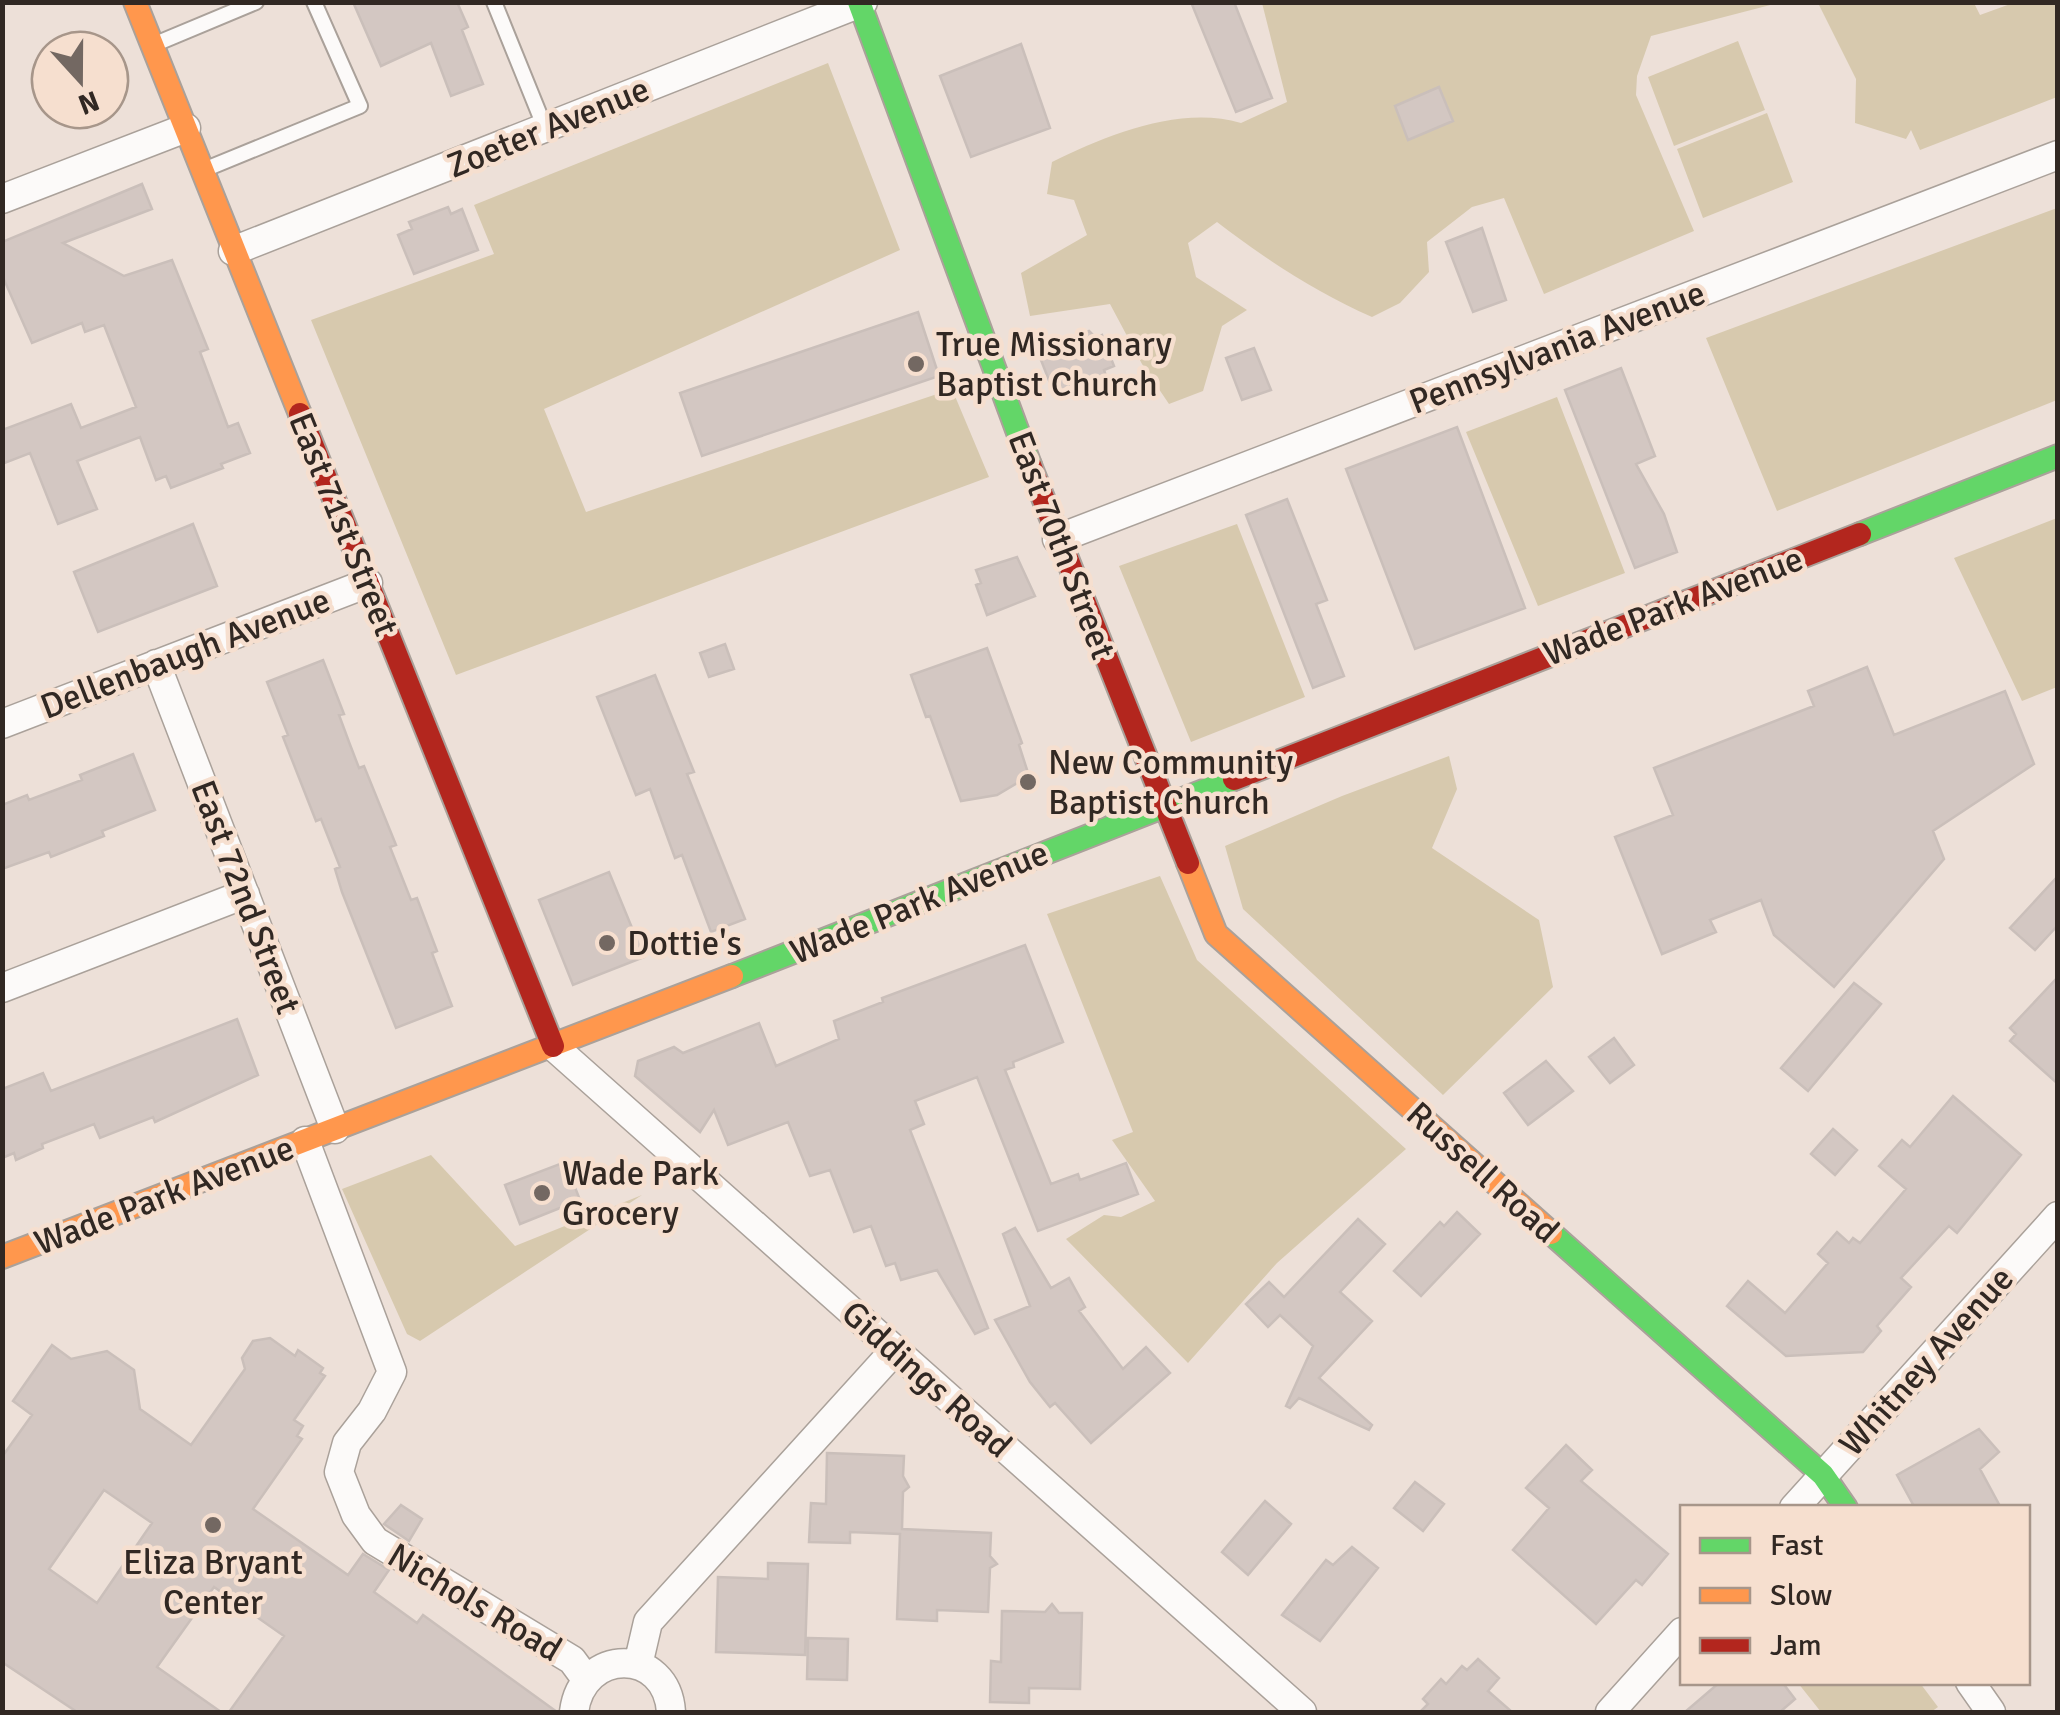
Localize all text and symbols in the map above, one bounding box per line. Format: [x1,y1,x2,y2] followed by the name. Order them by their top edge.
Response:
[30,30,130,130] north arrow
[441,67,655,187] street label: Zoeter Avenue
[73,83,104,122] text: N
[1403,271,1711,424] street label: Pennsylvania Avenue
[936,323,1172,406] place label: True Missionary Baptist Church
[905,353,927,375] marker: True Missionary Baptist Church
[279,406,408,642] street label: East 71st Street
[998,425,1125,665] street label: East 70th Street
[1537,537,1809,676] street label: Wade Park Avenue
[34,578,336,728] street label: Dellenbaugh Avenue
[1048,741,1293,824] place label: New Community Baptist Church
[1017,771,1039,793] marker: New Community Baptist Church
[181,774,310,1020] street label: East 72nd Street
[784,831,1054,974] street label: Wade Park Avenue
[627,922,742,965] place label: Dottie's
[596,932,618,954] marker: Dottie's
[1398,1093,1568,1252] street label: Russell Road
[28,1126,300,1265] street label: Wade Park Avenue
[562,1152,719,1235] place label: Wade Park Grocery
[531,1182,553,1204] marker: Wade Park Grocery
[1830,1258,2023,1465] street label: Whitney Avenue
[833,1292,1021,1467] street label: Giddings Road
[1680,1505,2030,1685] legend
[202,1514,224,1536] marker: Eliza Bryant Center
[1770,1527,1823,1564] text: Fast
[380,1534,569,1671] street label: Nichols Road
[123,1541,303,1624] place label: Eliza Bryant Center
[1770,1577,1832,1614] text: Slow
[1770,1627,1822,1664] text: Jam

